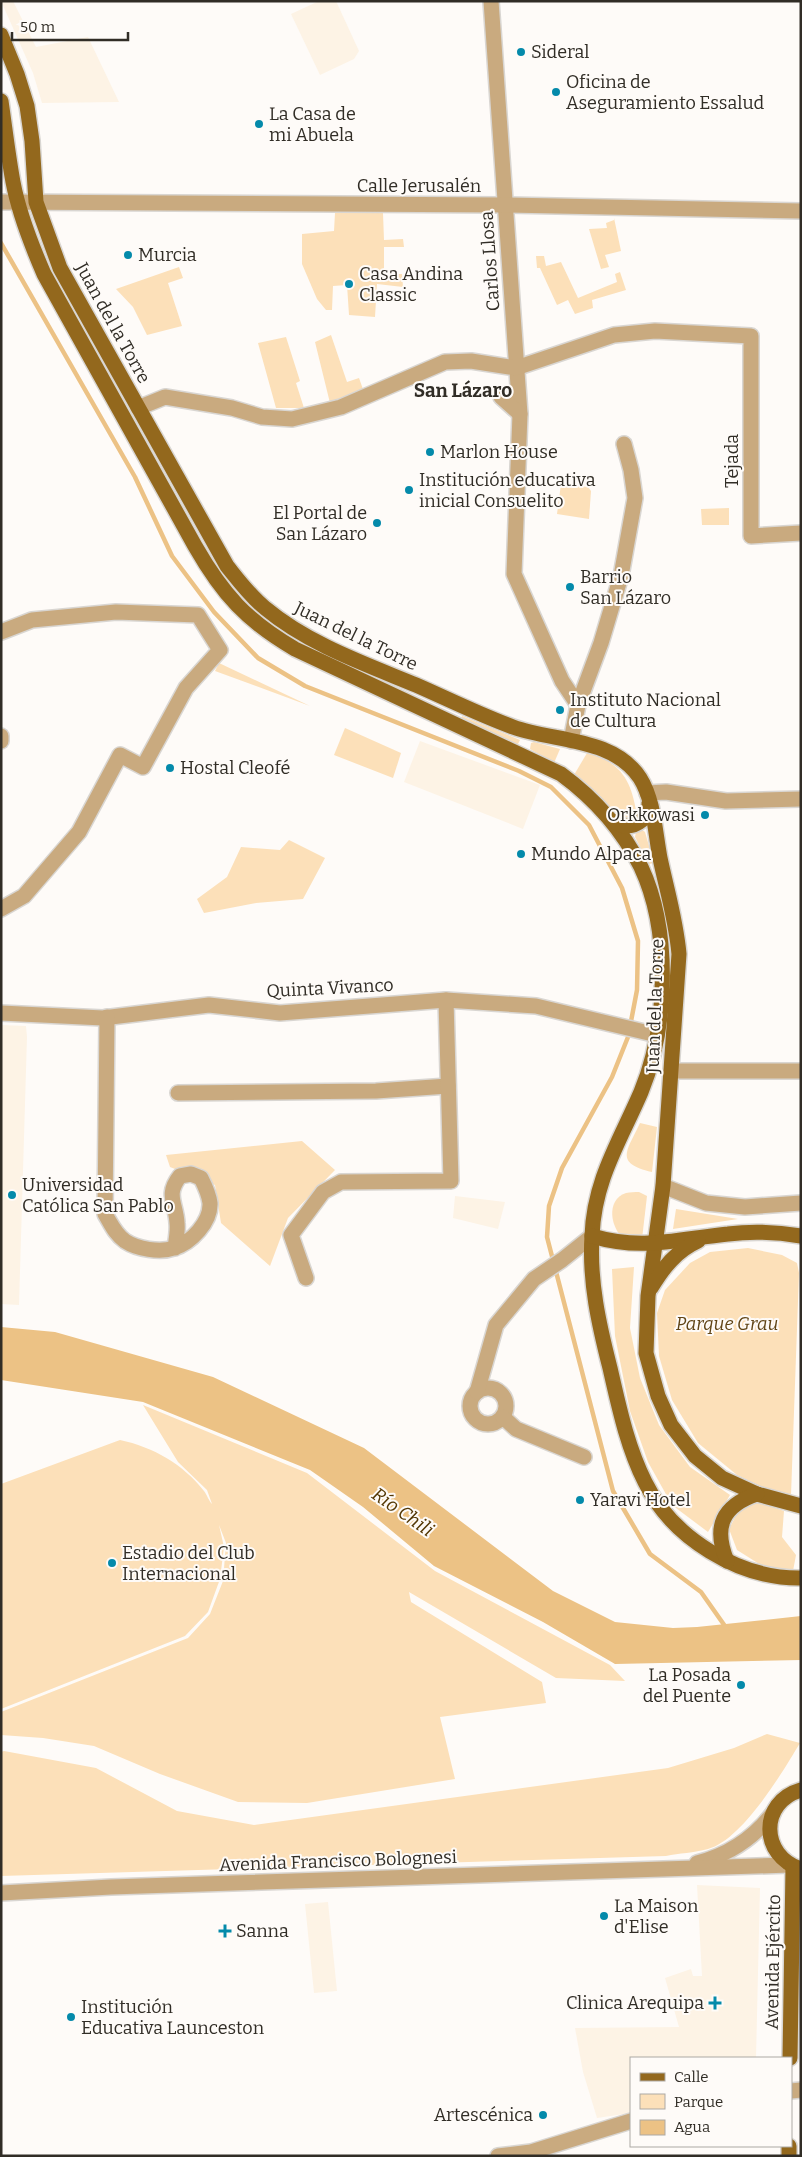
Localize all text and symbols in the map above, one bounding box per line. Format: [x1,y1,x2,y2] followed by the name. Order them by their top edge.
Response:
[12,10,129,42] scale bar
[20,18,56,36] text: 50 m
[531,41,590,63] place label: Sideral
[515,46,527,58] marker: Sideral
[566,71,765,114] place label: Oficina de Aseguramiento Essalud
[550,86,562,98] marker: Oficina de Aseguramiento Essalud
[269,103,356,146] place label: La Casa de mi Abuela
[253,118,265,130] marker: La Casa de mi Abuela
[357,175,482,197] street label: Calle Jerusalén
[476,210,504,312] street label: Carlos Llosa
[138,244,197,266] place label: Murcia
[122,249,134,261] marker: Murcia
[70,258,155,387] street label: Juan del la Torre
[359,263,463,306] place label: Casa Andina Classic
[343,278,355,290] marker: Casa Andina Classic
[414,379,512,402] district label: San Lázaro
[721,434,743,488] street label: Tejada
[440,441,558,463] place label: Marlon House
[424,446,436,458] marker: Marlon House
[419,469,596,512] place label: Institución educativa inicial Consuelito
[403,484,415,496] marker: Institución educativa inicial Consuelito
[273,502,367,545] place label: El Portal de San Lázaro
[371,517,383,529] marker: El Portal de San Lázaro
[580,566,671,609] place label: Barrio San Lázaro
[564,581,576,593] marker: Barrio San Lázaro
[290,596,421,675] street label: Juan del la Torre
[570,689,721,732] place label: Instituto Nacional de Cultura
[554,704,566,716] marker: Instituto Nacional de Cultura
[180,757,290,779] place label: Hostal Cleofé
[164,762,176,774] marker: Hostal Cleofé
[607,804,695,826] place label: Orkkowasi
[699,809,711,821] marker: Orkkowasi
[531,843,651,865] place label: Mundo Alpaca
[515,848,527,860] marker: Mundo Alpaca
[642,938,668,1075] street label: Juan del la Torre
[266,974,394,1002] street label: Quinta Vivanco
[22,1174,174,1217] place label: Universidad Católica San Pablo
[6,1189,18,1201] marker: Universidad Católica San Pablo
[676,1313,778,1335] park label: Parque Grau
[368,1482,438,1542] water label: Río Chili
[590,1489,691,1511] place label: Yaravi Hotel
[574,1494,586,1506] marker: Yaravi Hotel
[122,1542,255,1585] place label: Estadio del Club Internacional
[106,1557,118,1569] marker: Estadio del Club Internacional
[643,1664,731,1707] place label: La Posada del Puente
[735,1679,747,1691] marker: La Posada del Puente
[219,1846,457,1876] street label: Avenida Francisco Bolognesi
[761,1894,785,2030] street label: Avenida Ejército
[614,1895,699,1938] place label: La Maison d'Elise
[598,1910,610,1922] marker: La Maison d'Elise
[236,1920,289,1942] place label: Sanna
[218,1924,232,1938] marker: Sanna
[566,1992,704,2014] place label: Clinica Arequipa
[81,1996,265,2039] place label: Institución Educativa Launceston
[708,1996,722,2010] marker: Clinica Arequipa
[65,2011,77,2023] marker: Institución Educativa Launceston
[630,2057,792,2147] legend
[674,2068,708,2086] text: Calle
[674,2093,723,2111] text: Parque
[434,2104,533,2126] place label: Artescénica
[537,2109,549,2121] marker: Artescénica
[674,2118,710,2136] text: Agua

